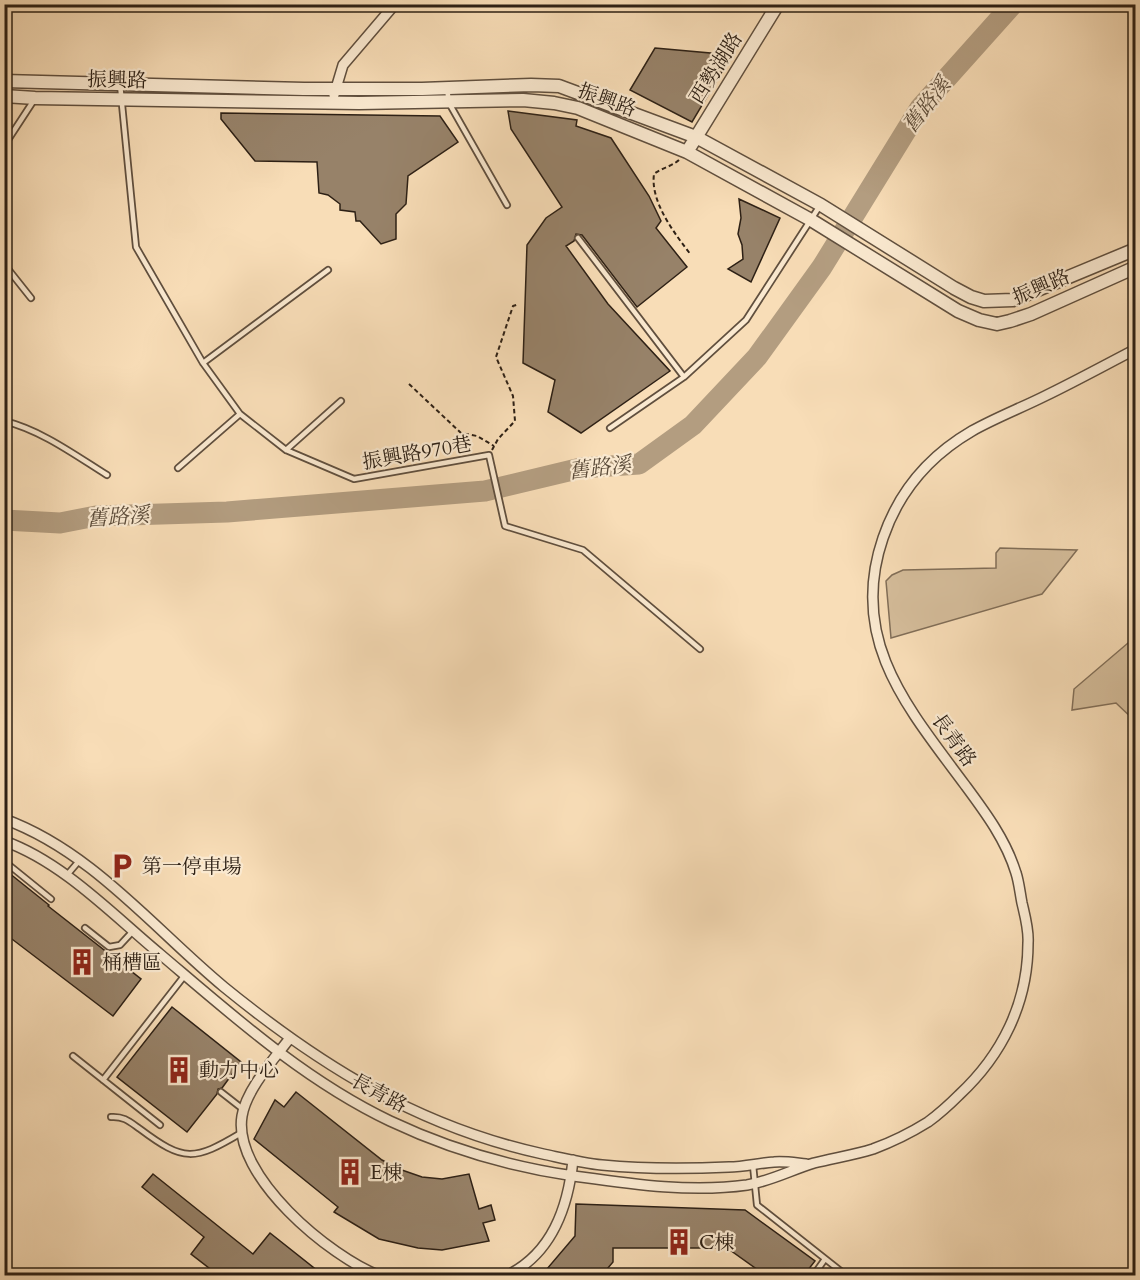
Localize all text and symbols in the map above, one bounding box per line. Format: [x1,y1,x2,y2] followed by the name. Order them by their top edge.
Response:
[683,27,749,109] street label: 西勢湖路
[87,66,147,94] street label: 振興路
[896,70,959,139] water label: 舊路溪
[574,77,640,123] street label: 振興路
[1008,263,1074,311] street label: 振興路
[360,430,474,476] street label: 振興路970巷
[567,450,635,486] water label: 舊路溪
[86,500,152,534] water label: 舊路溪
[925,708,983,772] street label: 長青路
[107,851,137,881] parking icon: 第一停車場
[142,853,242,880] place label: 第一停車場
[67,947,97,977] building icon: 桶槽區
[102,949,162,976] place label: 桶槽區
[164,1055,194,1085] building icon: 動力中心
[199,1057,279,1084] place label: 動力中心
[346,1067,412,1119] street label: 長青路
[335,1157,365,1187] building icon: E棟
[370,1159,402,1186] place label: E棟
[664,1227,694,1257] building icon: C棟
[699,1229,734,1256] place label: C棟

